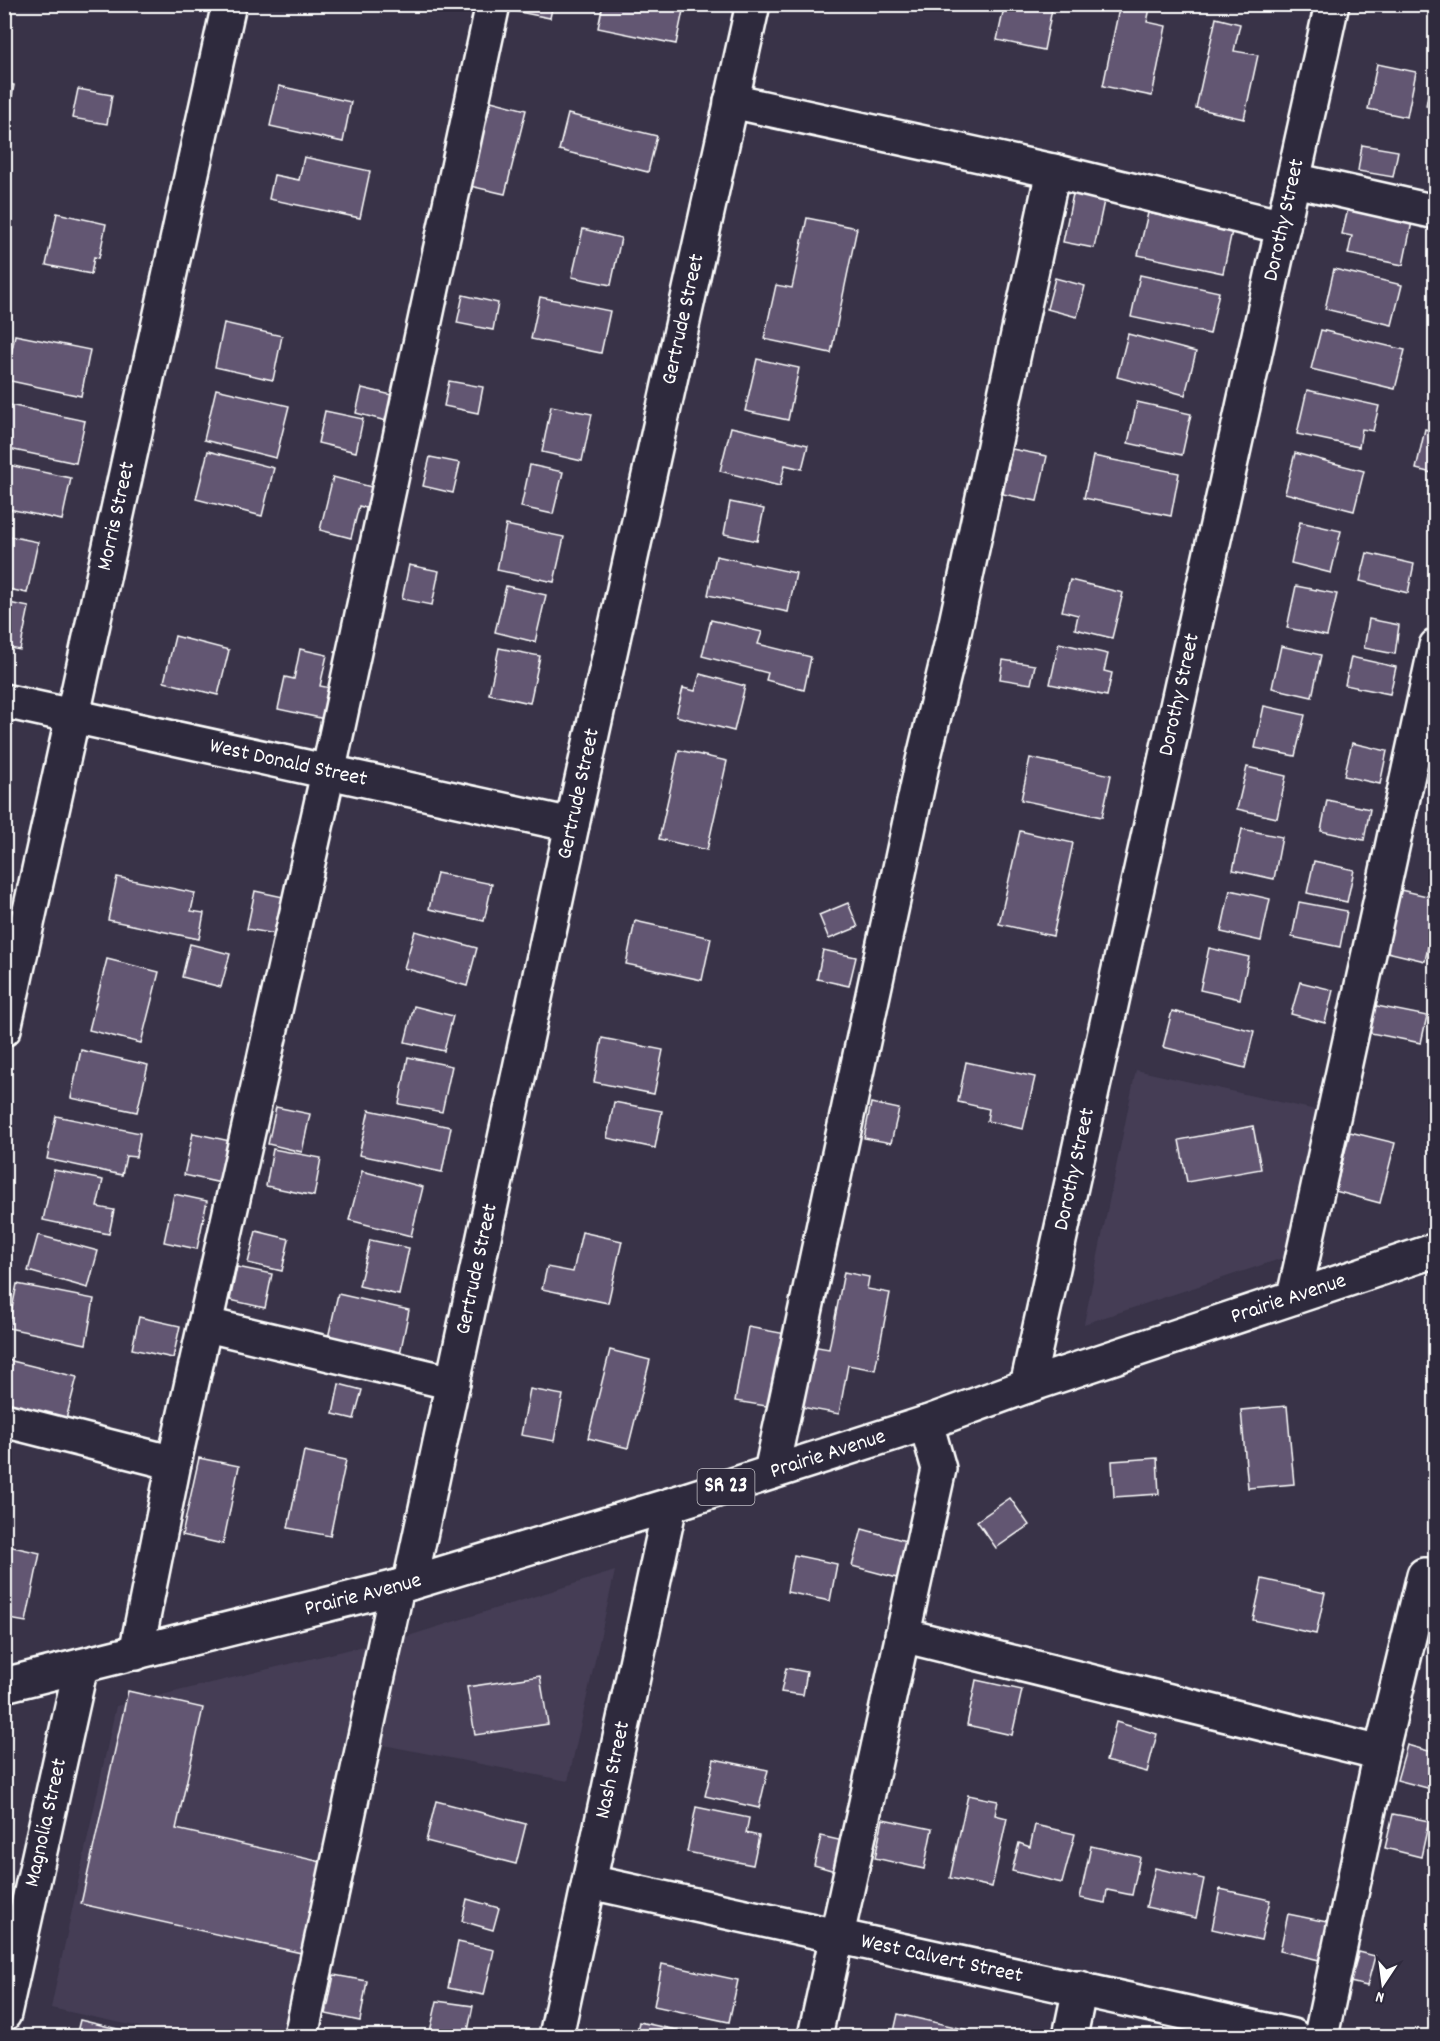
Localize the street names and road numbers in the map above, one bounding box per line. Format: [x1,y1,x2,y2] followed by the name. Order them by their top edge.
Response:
[1256,156,1313,284] street label: Dorothy Street
[654,251,713,388] street label: Gertrude Street
[90,459,144,574] street label: Morris Street
[1151,630,1208,759] street label: Dorothy Street
[550,725,608,862] street label: Gertrude Street
[207,731,370,795] street label: West Donald Street
[1046,1105,1103,1233] street label: Dorothy Street
[448,1201,506,1338] street label: Gertrude Street
[1227,1265,1350,1333] street label: Prairie Avenue
[766,1421,890,1487] street label: Prairie Avenue
[698,1469,754,1505] road number: SR 23
[301,1565,425,1625] street label: Prairie Avenue
[588,1718,639,1822] street label: Nash Street
[17,1755,76,1890] street label: Magnolia Street
[858,1926,1026,1992] street label: West Calvert Street

